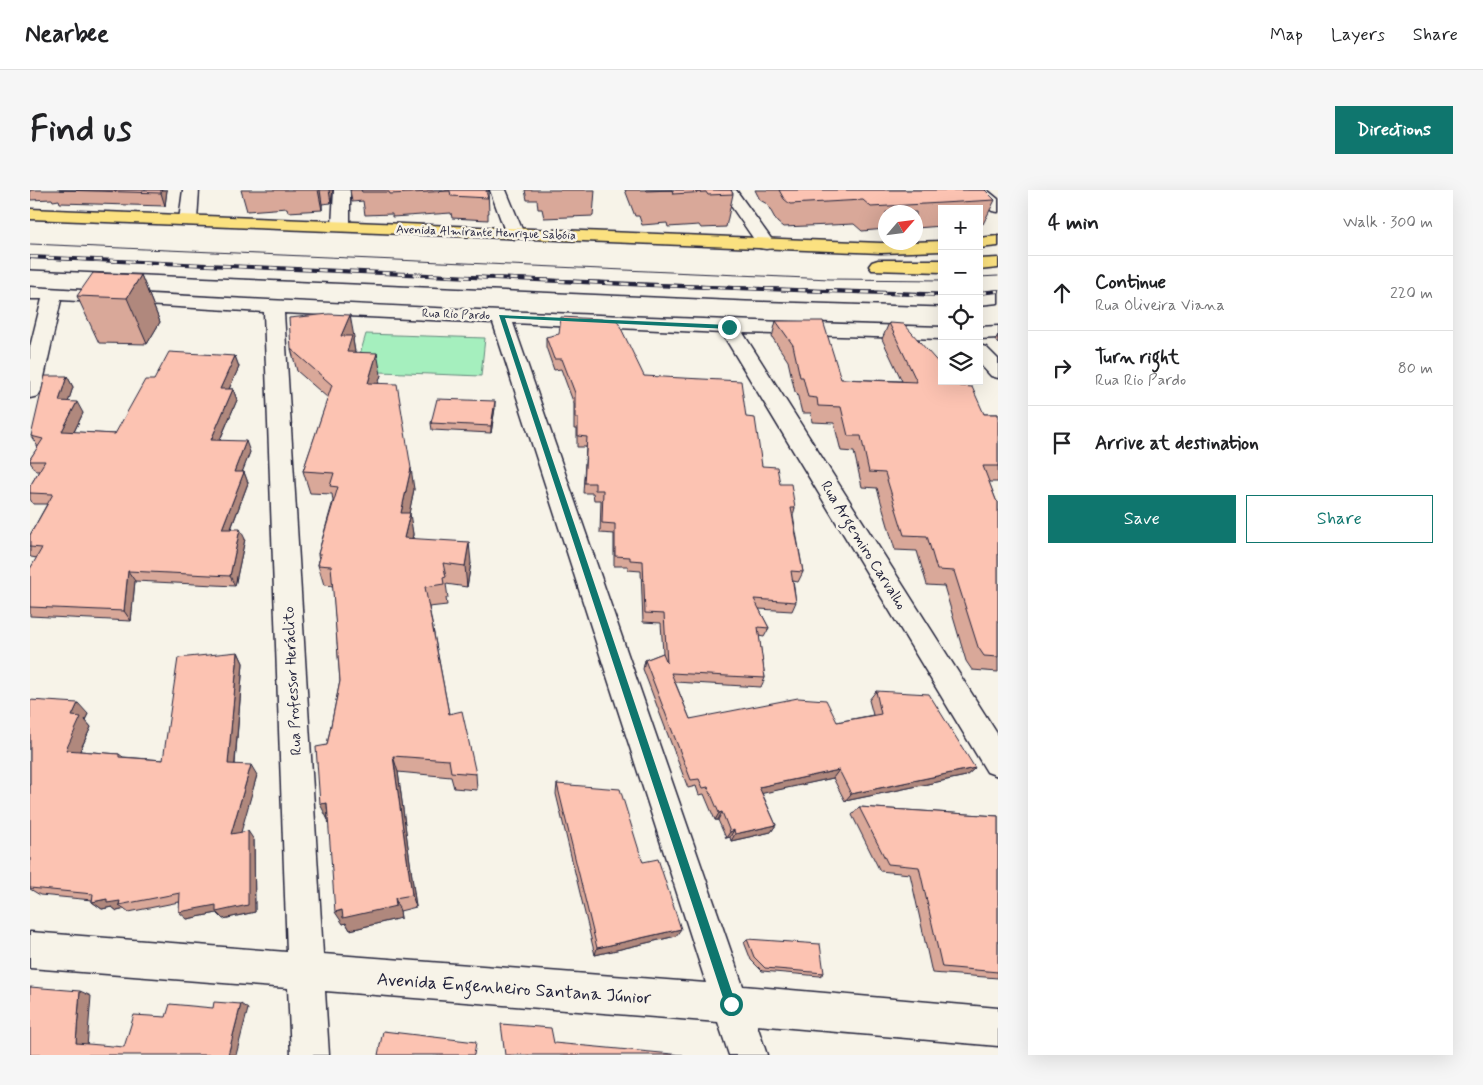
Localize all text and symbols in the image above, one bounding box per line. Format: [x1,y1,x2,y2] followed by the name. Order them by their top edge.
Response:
[25,19,109,50] text: Nearbee
[1270,23,1303,47] text: Map
[1331,23,1385,47] text: Layers
[1413,23,1458,47] text: Share
[1335,106,1453,154] button: Directions
[30,107,132,153] text: Find us
[878,205,923,250] north arrow
[938,205,983,385] map controls
[938,205,983,250] button: +
[1048,209,1099,237] text: 4 min
[1343,212,1433,233] text: Walk · 300 m
[396,222,576,244] street label: Avenida Almirante Henrique Sabóia
[938,250,983,295] button: −
[1095,270,1166,295] text: Continue
[1048,279,1076,307] icon: ahead
[1390,283,1433,304] text: 220 m
[938,295,983,340] button: locate
[1095,295,1225,316] text: Rua Oliveira Viana
[422,306,491,324] street label: Rua Rio Pardo
[718,316,741,339] route end
[938,340,983,385] button: layers
[1095,345,1179,370] text: Turn right
[1048,354,1076,382] icon: right
[1398,358,1433,379] text: 80 m
[1095,370,1186,391] text: Rua Rio Pardo
[1048,429,1076,457] icon: arrive
[1095,431,1259,456] text: Arrive at destination
[815,477,911,614] street label: Rua Argemiro Carvalho
[1048,495,1236,543] button: Save
[1246,495,1433,543] button: Share
[279,606,307,756] street label: Rua Professor Heráclito
[376,967,652,1013] street label: Avenida Engenheiro Santana Júnior
[720,993,743,1016] route start

